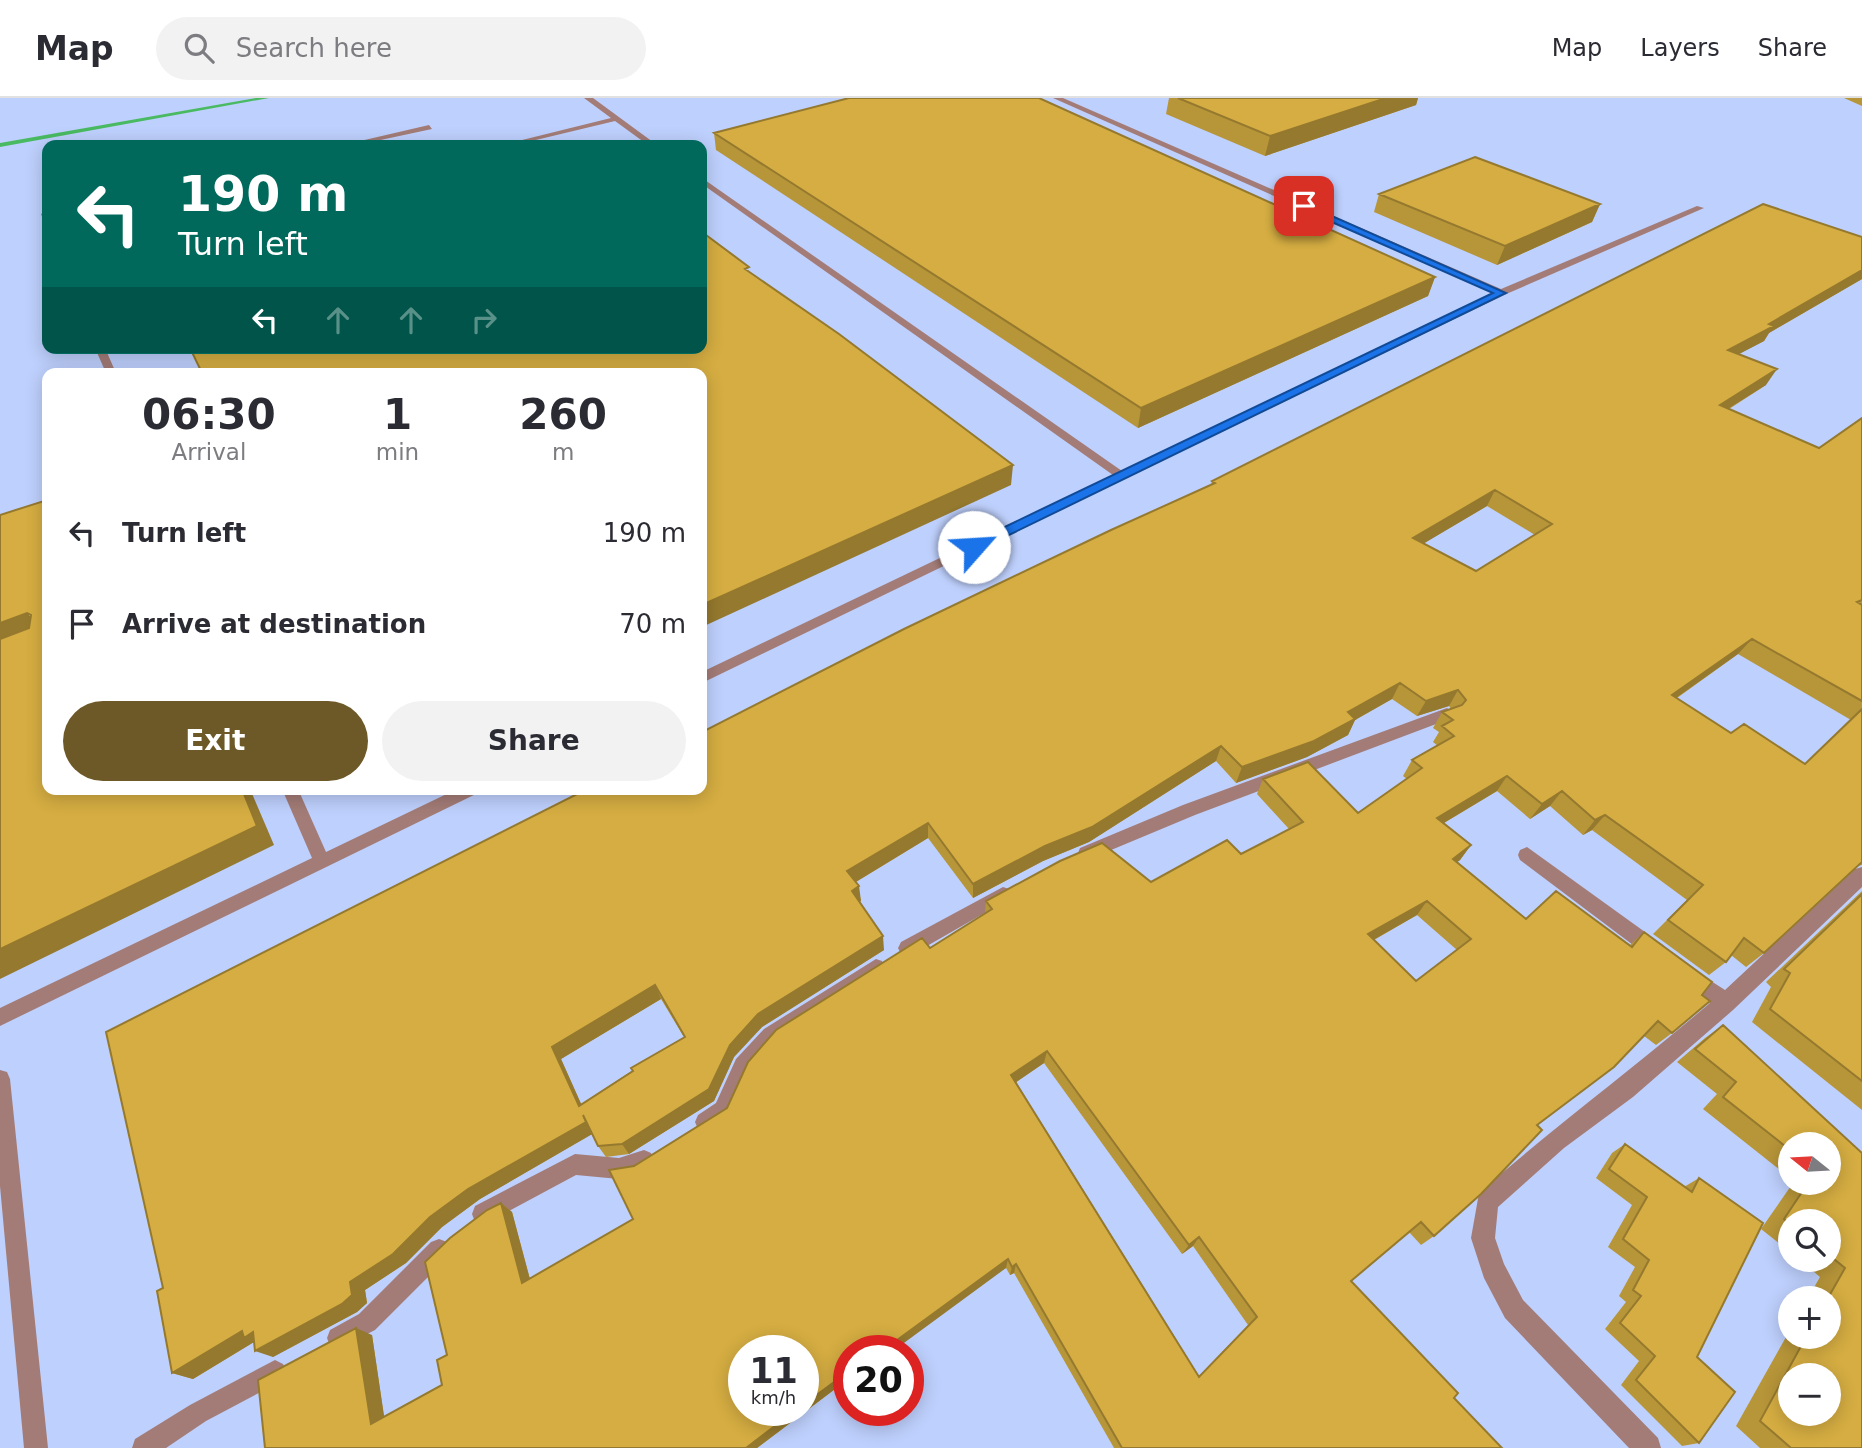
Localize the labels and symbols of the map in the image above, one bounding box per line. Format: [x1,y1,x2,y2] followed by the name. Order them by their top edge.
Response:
[1274,176,1334,236] pin
[937,510,1011,584] position arrow
[1778,1132,1841,1195] north arrow
[833,1335,924,1426] speed limit sign: 20

